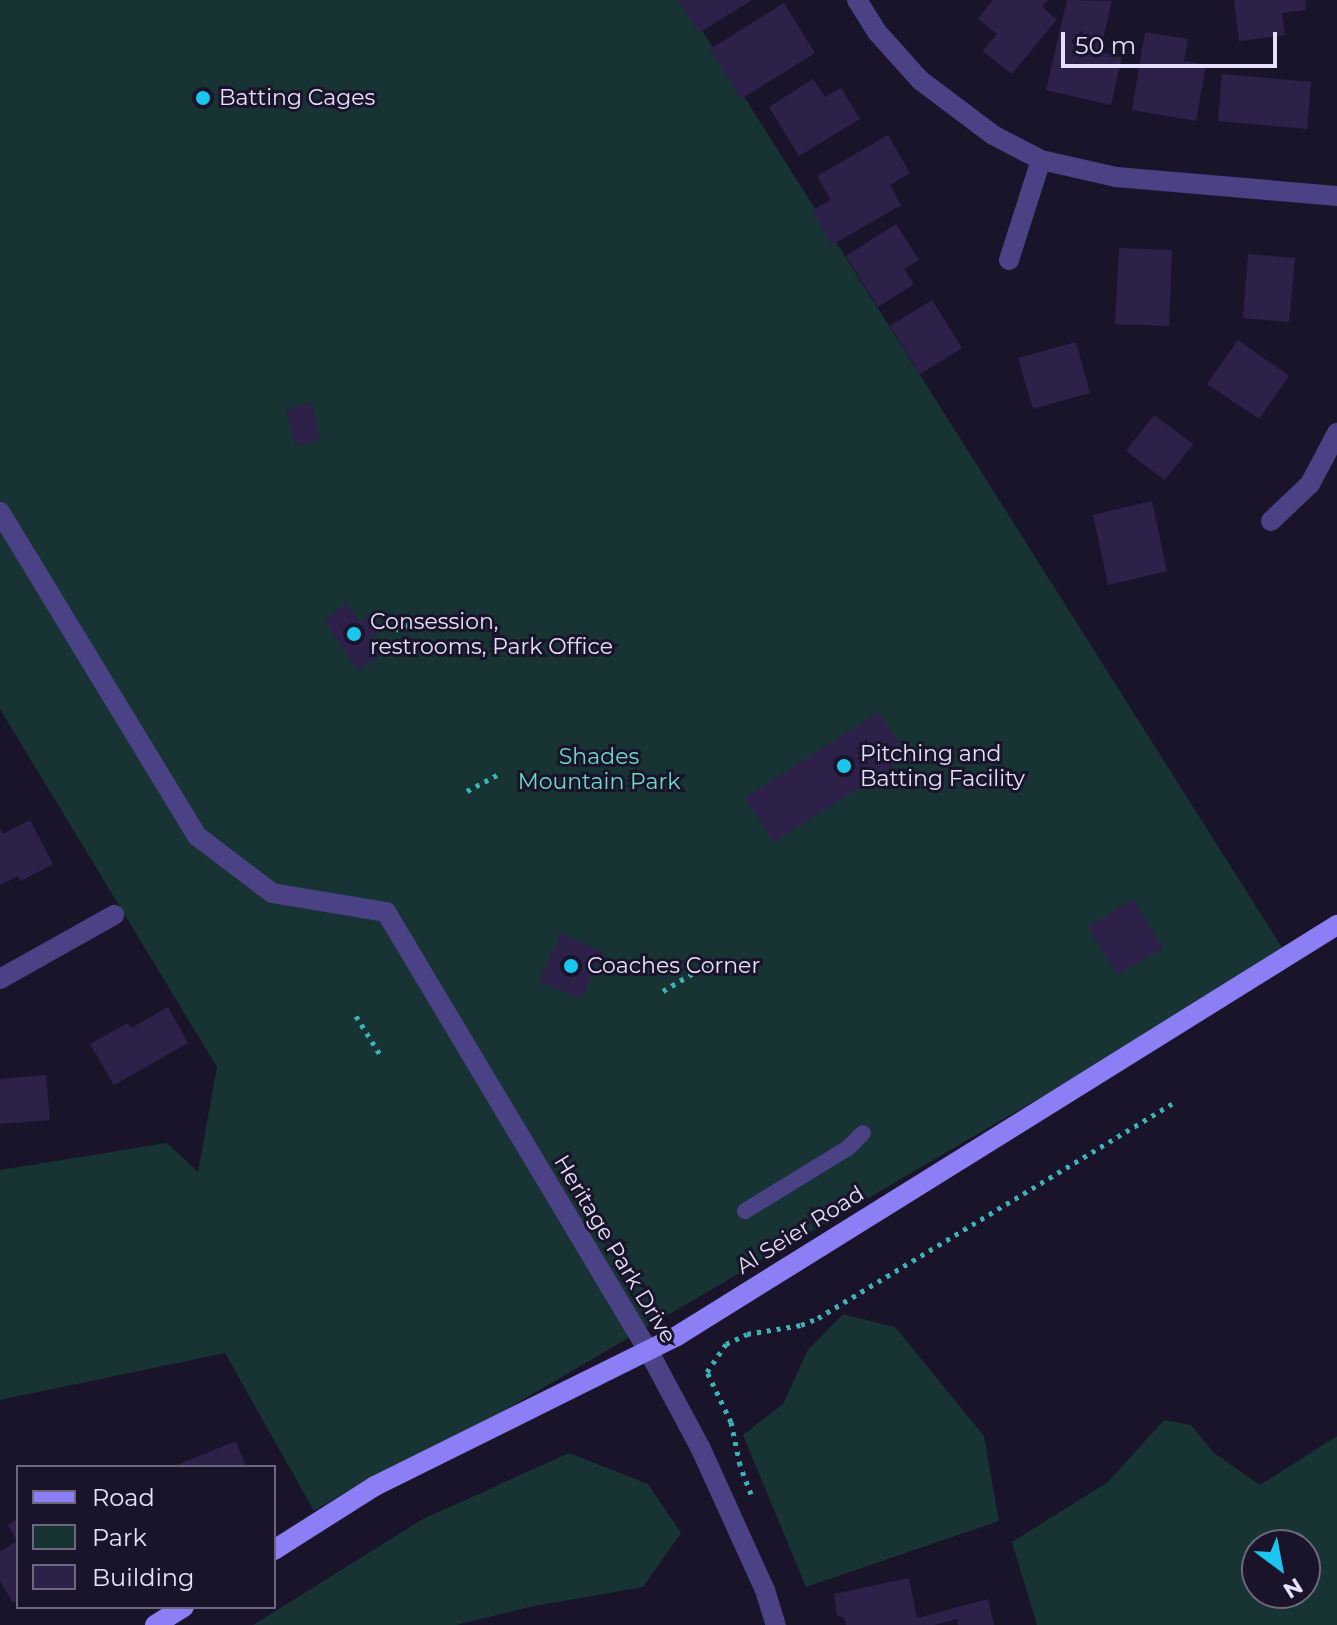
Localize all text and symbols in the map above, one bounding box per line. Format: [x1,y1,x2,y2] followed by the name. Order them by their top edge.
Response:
[1065,16,1281,66] scale bar
[1075,31,1136,60] text: 50 m
[219,85,375,111] place label: Batting Cages
[194,89,212,107] marker: Batting Cages
[370,608,613,660] place label: Consession, restrooms, Park Office
[345,625,363,643] marker: Consession, restrooms, Park Office
[860,740,1025,792] place label: Pitching and Batting Facility
[518,743,680,794] park label: Shades Mountain Park
[835,757,853,775] marker: Pitching and Batting Facility
[587,953,760,979] place label: Coaches Corner
[562,957,580,975] marker: Coaches Corner
[548,1150,682,1348] street label: Heritage Park Drive
[731,1180,869,1280] street label: Al Seier Road
[16,1465,276,1609] legend
[92,1483,155,1512] text: Road
[92,1523,147,1552] text: Park
[1241,1529,1321,1609] north arrow
[92,1563,195,1592] text: Building
[1278,1572,1308,1604] text: N

